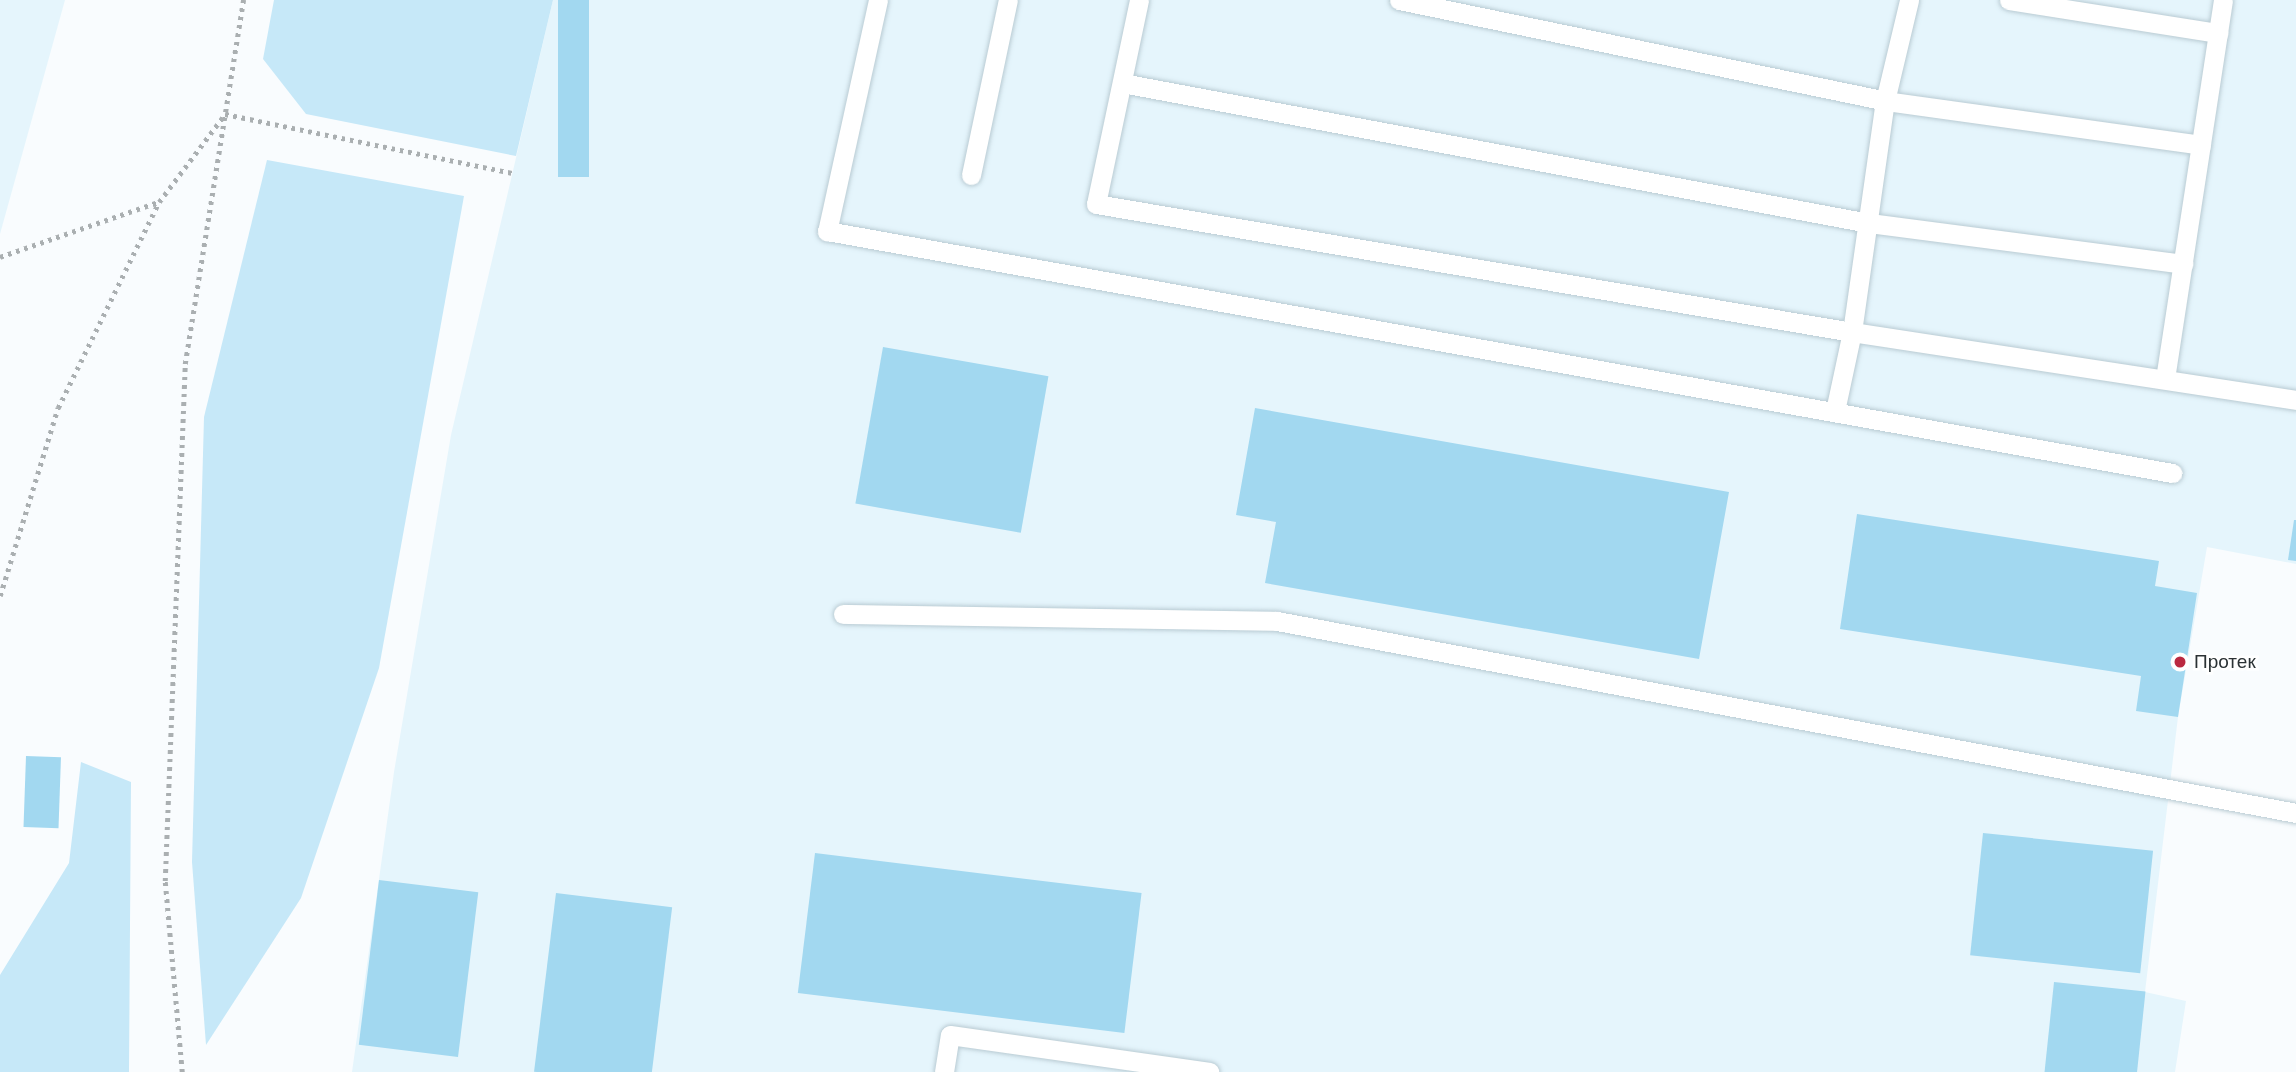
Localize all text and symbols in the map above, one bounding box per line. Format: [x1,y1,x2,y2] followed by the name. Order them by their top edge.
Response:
[2194,651,2256,673] place label: Протек
[2172,654,2188,670] marker: Протек

